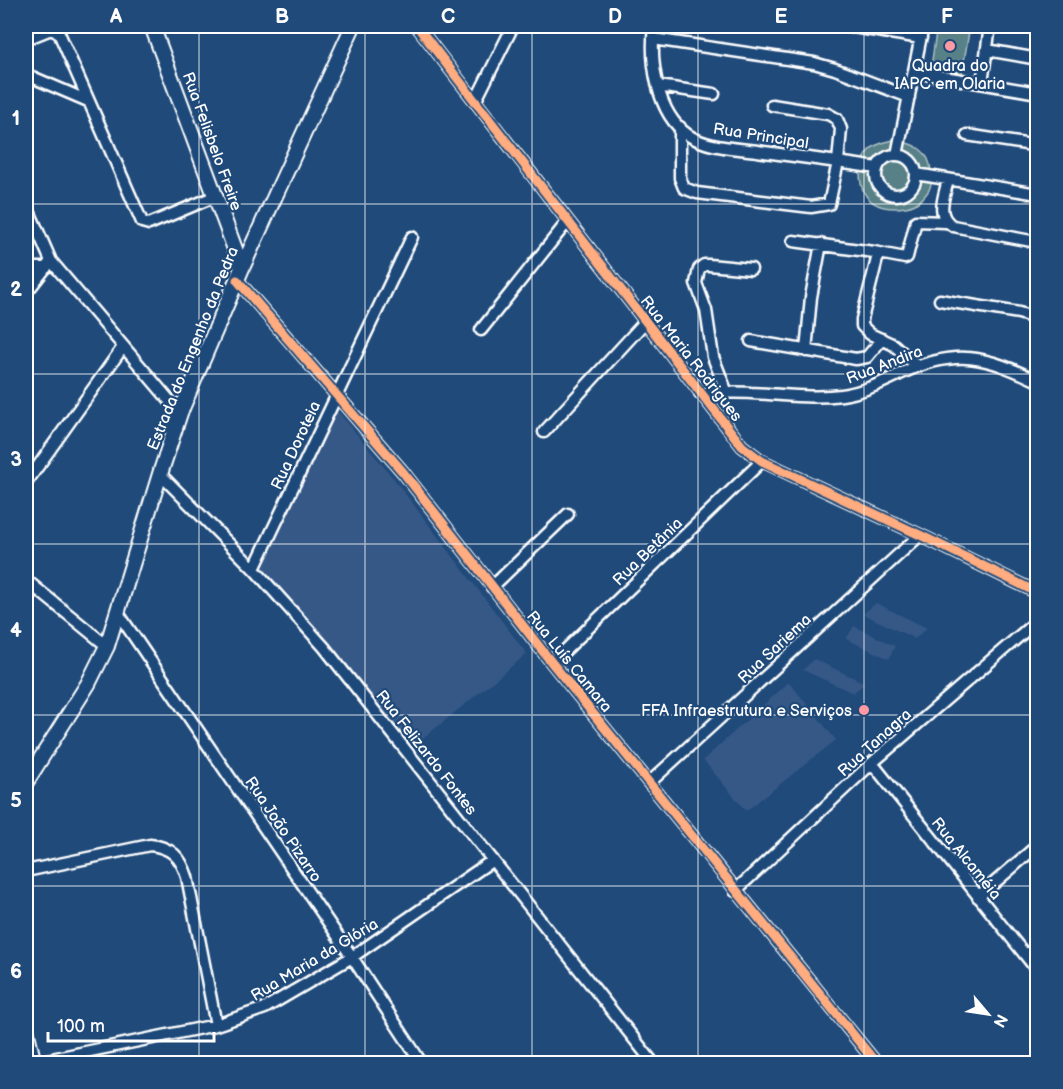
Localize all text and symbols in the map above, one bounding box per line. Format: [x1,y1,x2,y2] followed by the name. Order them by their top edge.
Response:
[109,5,123,29] text: A
[275,5,289,29] text: B
[441,5,455,29] text: C
[608,5,622,29] text: D
[775,5,788,29] text: E
[941,5,953,29] text: F
[943,39,957,53] marker: Quadra do IAPC em Olaria
[895,57,1005,94] place label: Quadra do IAPC em Olaria
[178,70,246,214] street label: Rua Felisbelo Freire
[12,107,20,131] text: 1
[712,120,810,153] street label: Rua Principal
[144,244,243,453] street label: Estrada do Engenho da Pedra
[10,278,22,302] text: 2
[636,292,746,426] street label: Rua Maria Rodrigues
[844,342,925,389] street label: Rua Andira
[268,398,325,493] street label: Rua Doroteia
[10,448,22,472] text: 3
[609,514,687,590] street label: Rua Betânia
[522,607,616,717] street label: Rua Luís Camara
[734,610,816,688] street label: Rua Sariema
[10,619,22,643] text: 4
[371,687,480,819] street label: Rua Felizardo Fontes
[641,702,852,721] place label: FFA Infraestrutura e Serviços
[857,703,871,717] marker: FFA Infraestrutura e Serviços
[834,705,916,781] street label: Rua Tanagra
[240,773,325,886] street label: Rua João Pizarro
[10,789,22,813] text: 5
[927,814,1005,904] street label: Rua Alcaméia
[248,915,382,1006] street label: Rua Maria da Glória
[10,960,22,984] text: 6
[958,984,1018,1044] north arrow
[48,1005,214,1043] scale bar
[989,1011,1011,1030] text: N
[57,1016,105,1037] text: 100 m

